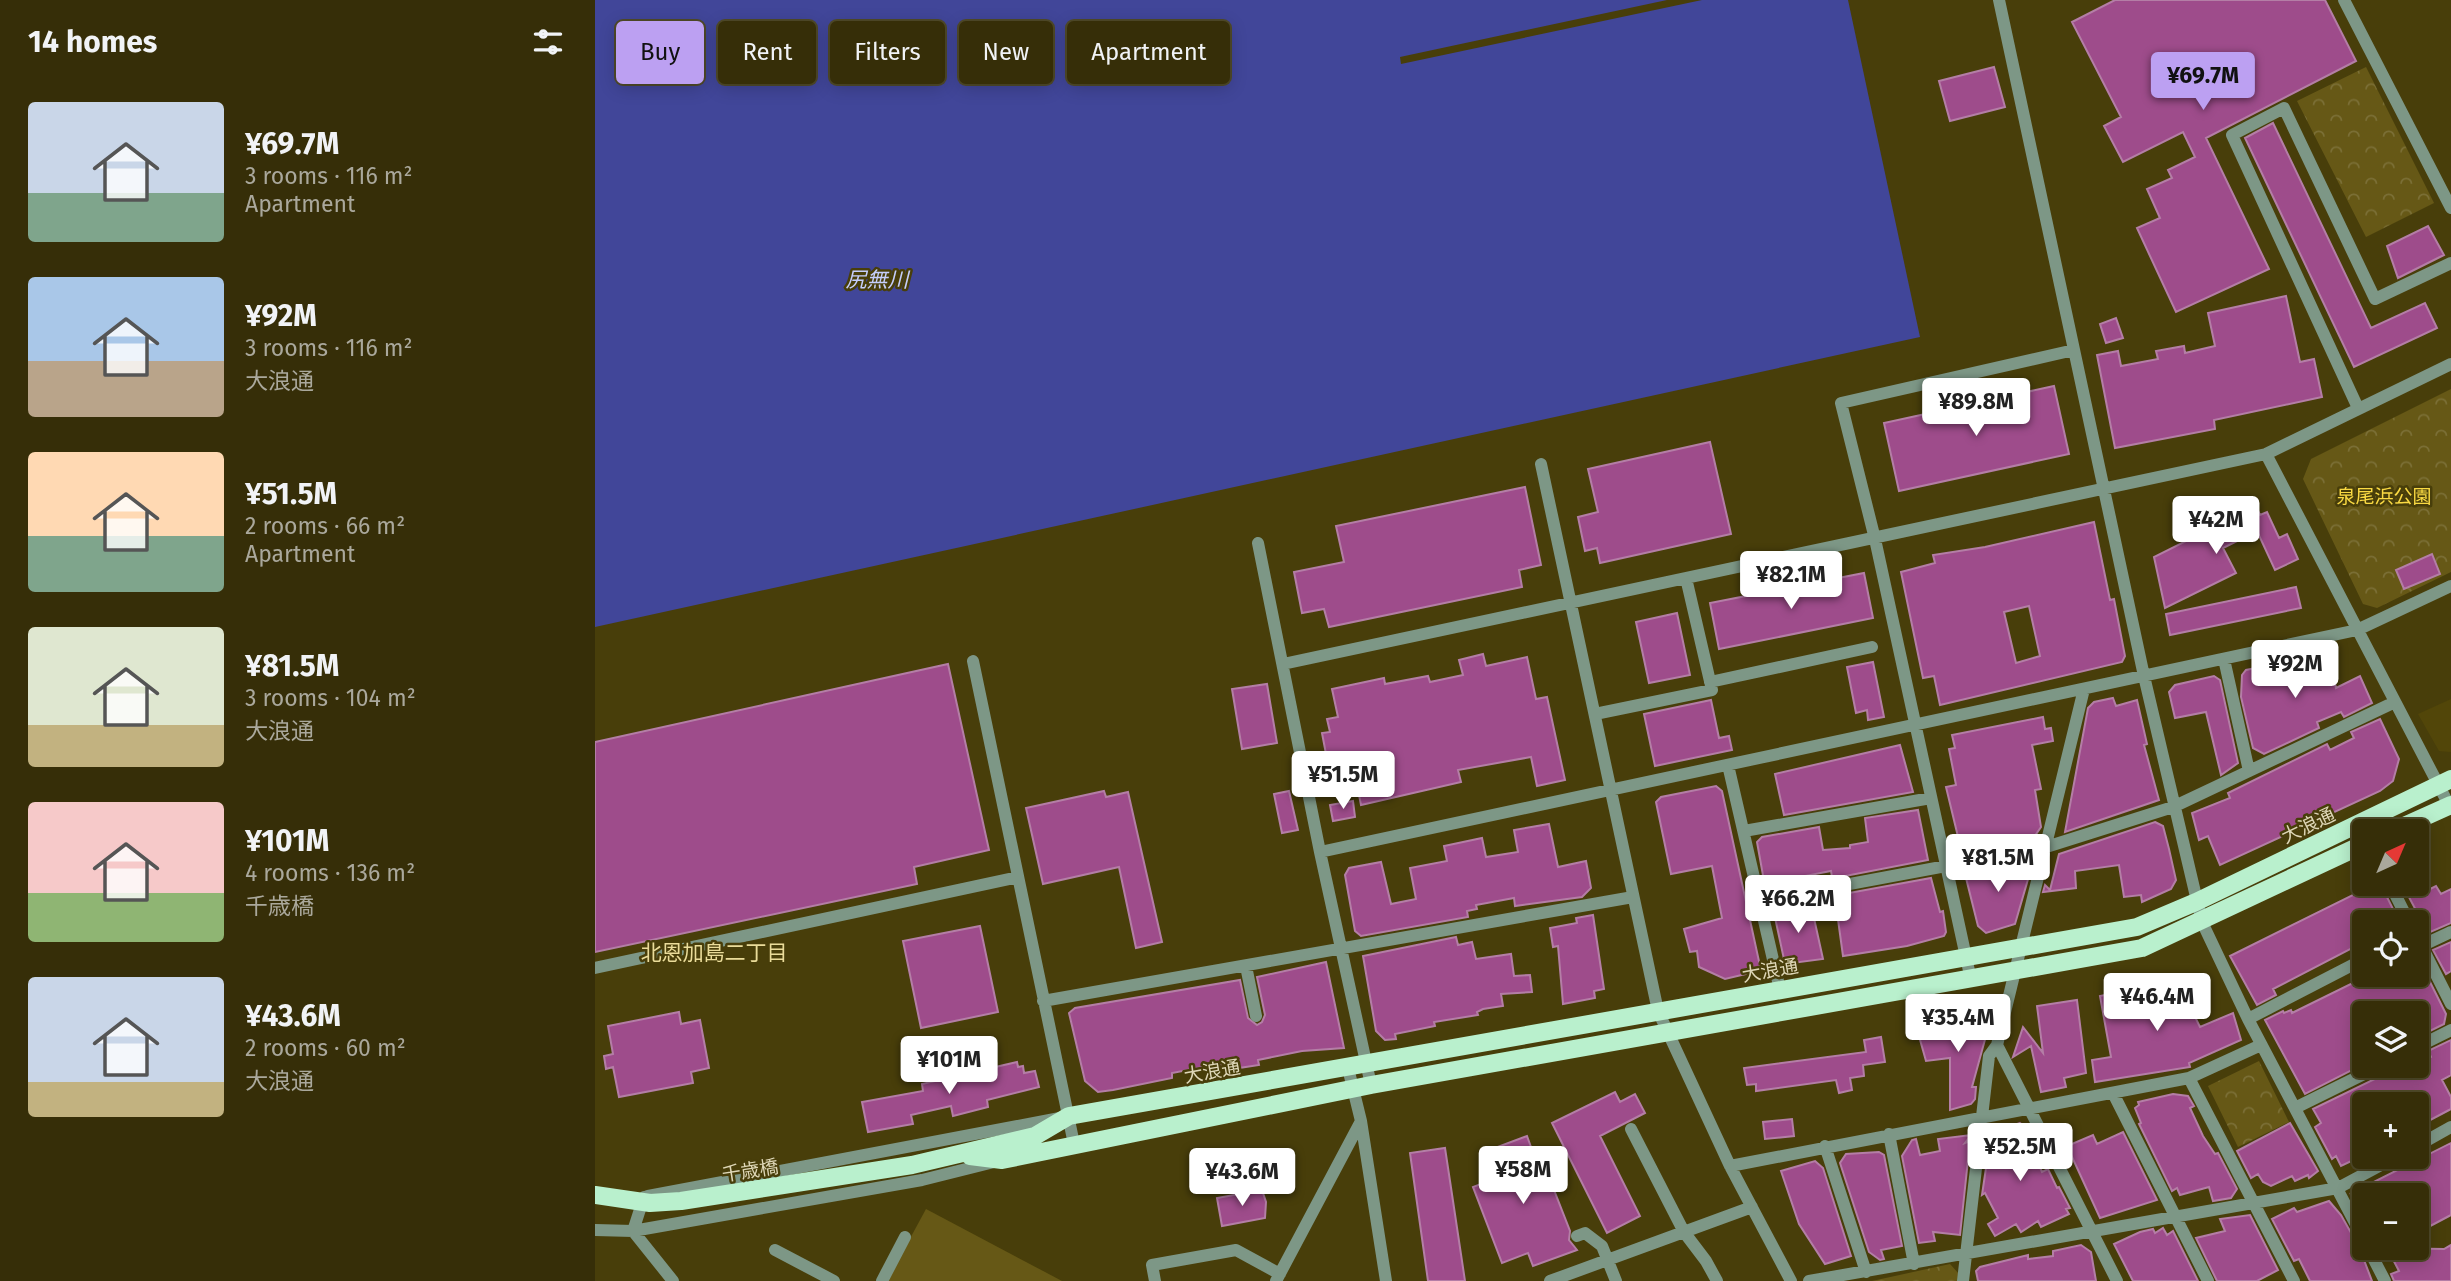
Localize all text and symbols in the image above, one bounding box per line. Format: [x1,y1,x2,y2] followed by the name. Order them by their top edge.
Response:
[616,21,704,84] chip: Buy
[718,21,816,84] chip: Rent
[830,21,945,84] chip: Filters
[959,21,1053,84] chip: New
[1067,21,1230,84] chip: Apartment
[529,23,567,61] icon: filters
[28,24,157,60] text: 14 homes
[2146,52,2260,112] pin: ¥69.7M
[2167,61,2239,89] text: ¥69.7M
[245,126,339,162] text: ¥69.7M
[84,130,168,214] icon: home
[245,162,413,190] text: 3 rooms · 116 m²
[245,190,355,218] text: Apartment
[846,267,910,293] water label: 尻無川
[245,298,317,334] text: ¥92M
[84,305,168,389] icon: home
[245,334,413,362] text: 3 rooms · 116 m²
[245,367,314,395] text: 大浪通
[1919,378,2033,438] pin: ¥89.8M
[1938,387,2014,415] text: ¥89.8M
[245,476,337,512] text: ¥51.5M
[84,480,168,564] icon: home
[2336,485,2432,508] park label: 泉尾浜公園
[2175,496,2257,556] pin: ¥42M
[2188,505,2244,533] text: ¥42M
[245,512,405,540] text: 2 rooms · 66 m²
[245,540,355,568] text: Apartment
[1734,552,1848,611] pin: ¥82.1M
[1756,560,1826,588] text: ¥82.1M
[2254,640,2336,700] pin: ¥92M
[245,648,339,684] text: ¥81.5M
[2267,649,2323,677] text: ¥92M
[84,655,168,739] icon: home
[245,684,416,712] text: 3 rooms · 104 m²
[245,717,314,745] text: 大浪通
[1286,752,1400,811] pin: ¥51.5M
[1308,760,1378,788] text: ¥51.5M
[2278,803,2339,848] street label: 大浪通
[2352,819,2429,896] north arrow
[2352,819,2429,1260] map controls
[245,823,329,859] text: ¥101M
[84,830,168,914] icon: home
[1941,834,2055,894] pin: ¥81.5M
[1962,843,2034,871] text: ¥81.5M
[245,859,415,887] text: 4 rooms · 136 m²
[1741,876,1855,935] pin: ¥66.2M
[1761,884,1835,912] text: ¥66.2M
[245,892,314,920] text: 千歳橋
[2352,910,2429,987] button: locate
[641,940,788,966] district label: 北恩加島二丁目
[1740,954,1800,987] street label: 大浪通
[2100,974,2214,1033] pin: ¥46.4M
[2120,982,2194,1010] text: ¥46.4M
[1901,995,2015,1054] pin: ¥35.4M
[245,998,341,1034] text: ¥43.6M
[2352,1001,2429,1078] button: layers
[1921,1003,1995,1031] text: ¥35.4M
[84,1005,168,1089] icon: home
[245,1034,406,1062] text: 2 rooms · 60 m²
[900,1036,998,1096] pin: ¥101M
[917,1045,981,1073] text: ¥101M
[1182,1055,1242,1088] street label: 大浪通
[245,1067,314,1095] text: 大浪通
[2352,1092,2429,1169] button: +
[1963,1124,2077,1183] pin: ¥52.5M
[1984,1132,2056,1160] text: ¥52.5M
[1482,1146,1564,1206] pin: ¥58M
[1185,1148,1299,1208] pin: ¥43.6M
[720,1155,780,1186] street label: 千歳橋
[1495,1155,1551,1183] text: ¥58M
[1205,1157,1279,1185] text: ¥43.6M
[2352,1183,2429,1260] button: −

